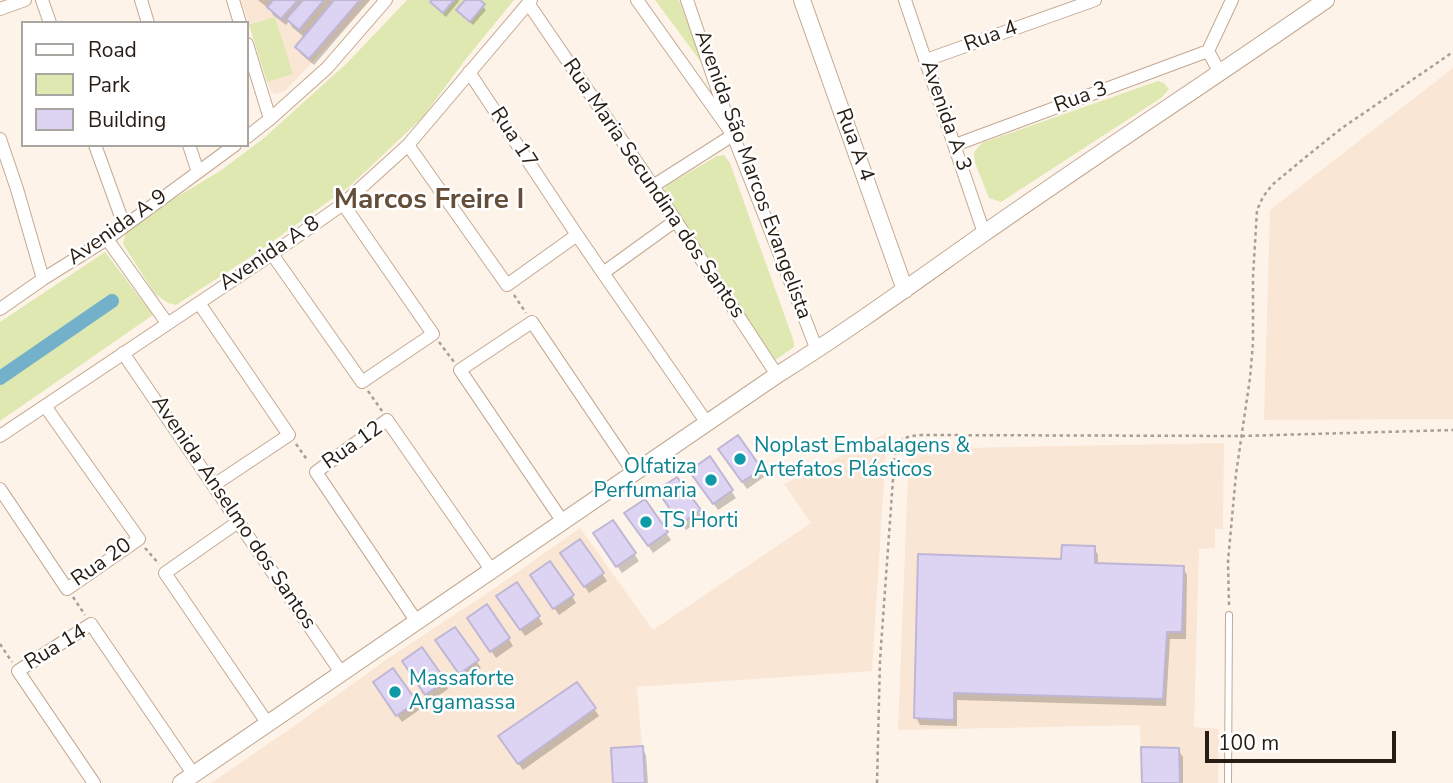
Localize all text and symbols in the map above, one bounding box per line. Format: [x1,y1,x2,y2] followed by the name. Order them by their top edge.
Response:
[961,16,1021,58] street label: Rua 4
[21,21,248,147] legend
[688,27,816,323] street label: Avenida São Marcos Evangelista
[88,36,137,64] text: Road
[556,54,750,324] street label: Rua Maria Secundina dos Santos
[914,57,976,175] street label: Avenida A 3
[88,71,130,99] text: Park
[1051,77,1111,119] street label: Rua 3
[484,103,542,173] street label: Rua 17
[829,105,879,185] street label: Rua A 4
[88,106,166,134] text: Building
[334,184,524,218] district label: Marcos Freire I
[63,185,173,271] street label: Avenida A 9
[215,211,325,297] street label: Avenida A 8
[145,391,321,635] street label: Avenida Anselmo dos Santos
[318,416,388,476] street label: Rua 12
[754,434,970,484] place label: Noplast Embalagens & Artefatos Plásticos
[732,451,748,467] marker: Noplast Embalagens & Artefatos Plásticos
[594,455,697,505] place label: Olfatiza Perfumaria
[703,472,719,488] marker: Olfatiza Perfumaria
[660,509,738,535] place label: TS Horti
[638,514,654,530] marker: TS Horti
[67,533,137,593] street label: Rua 20
[21,620,91,676] street label: Rua 14
[409,667,516,717] place label: Massaforte Argamassa
[387,684,403,700] marker: Massaforte Argamassa
[1208,716,1399,760] scale bar
[1218,729,1279,757] text: 100 m

